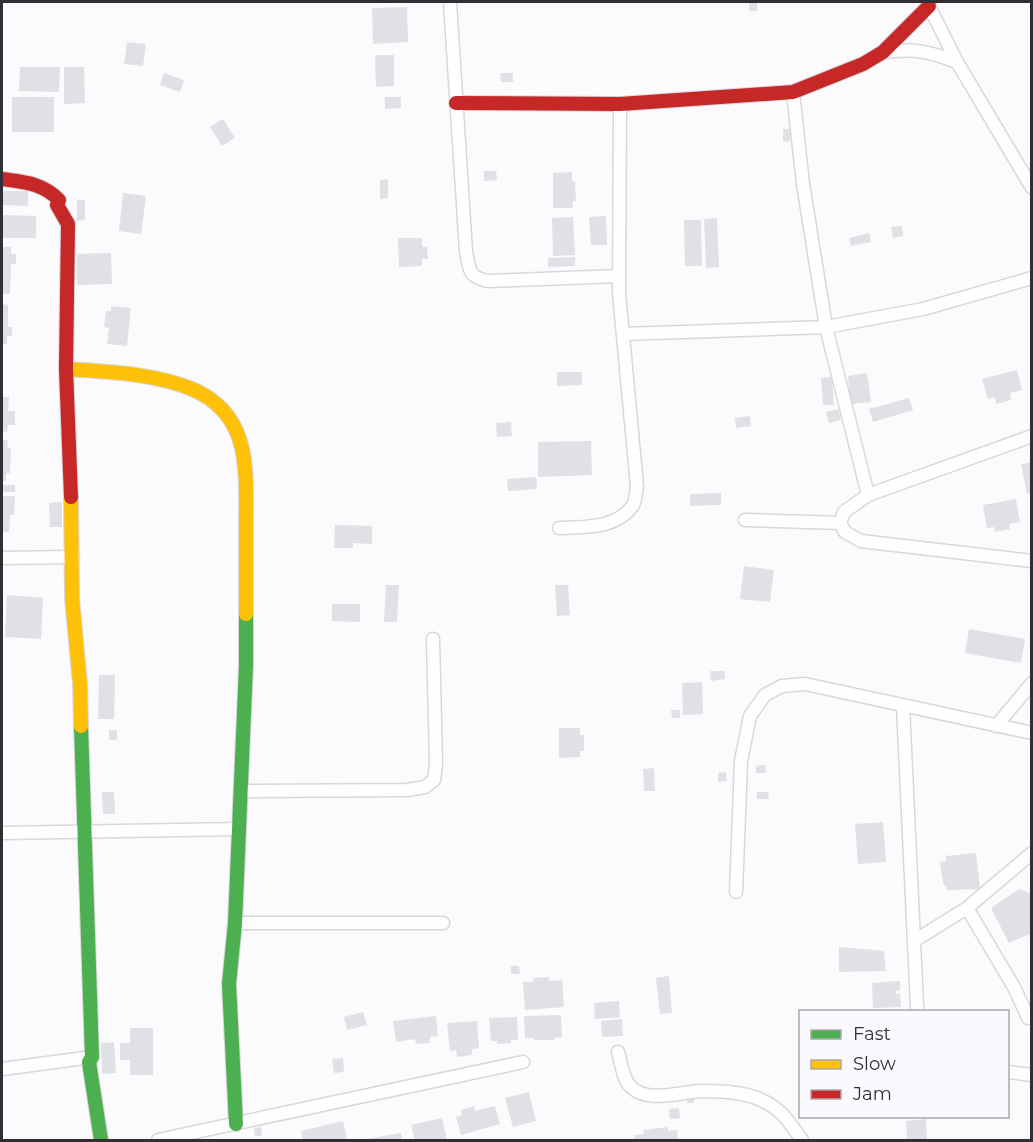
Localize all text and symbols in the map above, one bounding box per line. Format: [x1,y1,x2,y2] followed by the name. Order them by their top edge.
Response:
[799,1010,1009,1118] legend
[853,1023,891,1045] text: Fast
[853,1053,896,1075] text: Slow
[852,1083,892,1105] text: Jam

